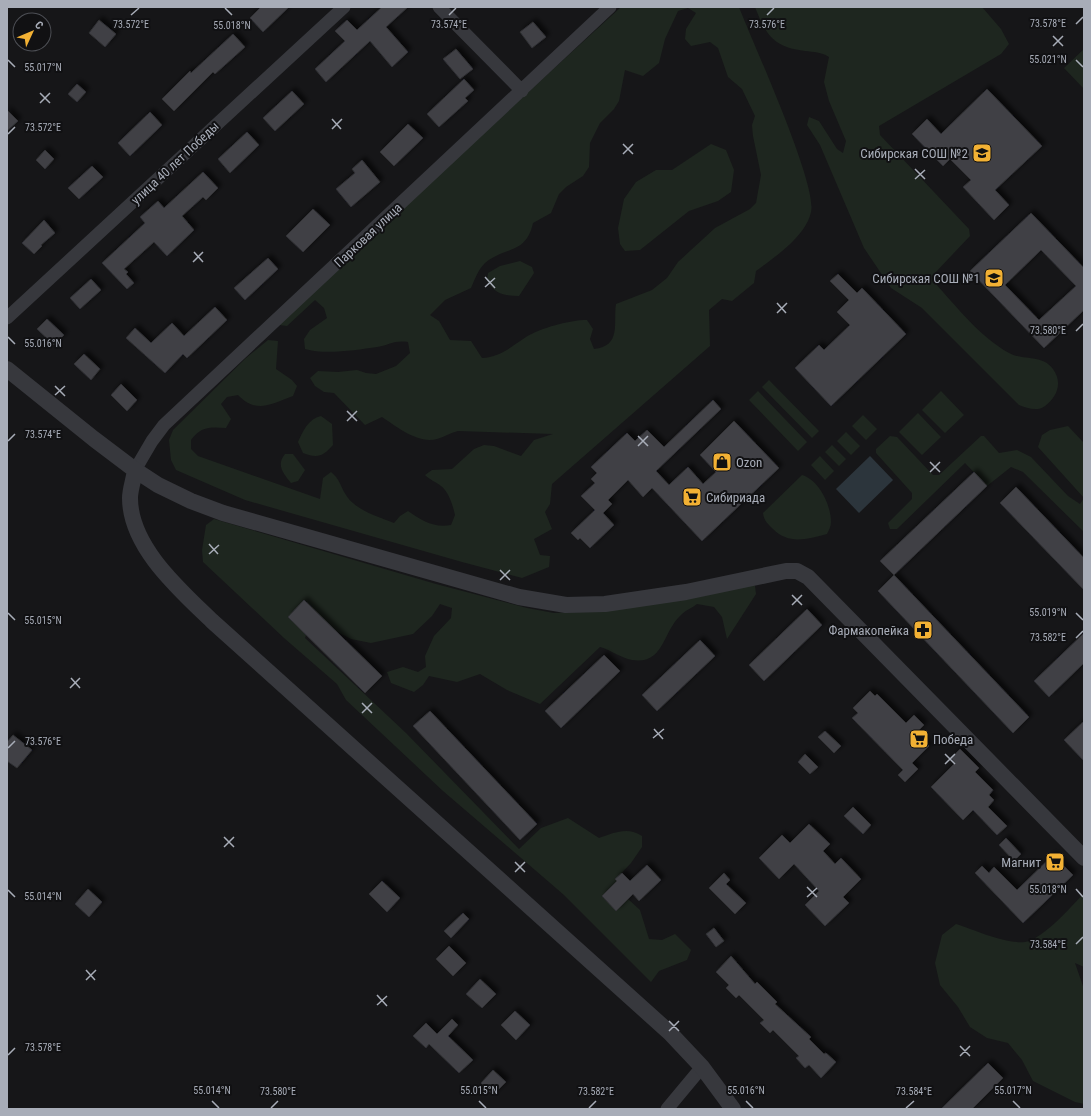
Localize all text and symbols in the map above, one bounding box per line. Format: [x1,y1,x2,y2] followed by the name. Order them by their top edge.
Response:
[12,12,52,52] north arrow
[1030,18,1066,29] text: 73.578°E
[32,19,46,32] text: С
[113,19,149,30] text: 73.572°E
[431,19,467,30] text: 73.574°E
[749,19,785,30] text: 73.576°E
[213,20,251,31] text: 55.018°N
[1029,54,1067,65] text: 55.021°N
[24,62,62,73] text: 55.017°N
[128,119,222,207] street label: улица 40 лет Победы
[25,122,61,133] text: 73.572°E
[971,142,993,164] school or university icon: Сибирская СОШ №2
[860,146,968,161] place label: Сибирская СОШ №2
[331,200,405,270] street label: Парковая улица
[983,267,1005,289] school or university icon: Сибирская СОШ №1
[872,271,980,286] place label: Сибирская СОШ №1
[1030,325,1066,336] text: 73.580°E
[24,338,62,349] text: 55.016°N
[25,429,61,440] text: 73.574°E
[711,451,733,473] shop icon: Ozon
[736,455,762,470] place label: Ozon
[681,486,703,508] supermarket icon: Сибириада
[706,490,765,505] place label: Сибириада
[1029,607,1067,618] text: 55.019°N
[24,615,62,626] text: 55.015°N
[912,619,934,641] pharmacy icon: Фармакопейка
[828,623,909,638] place label: Фармакопейка
[1030,632,1066,643] text: 73.582°E
[908,728,930,750] supermarket icon: Победа
[933,732,973,747] place label: Победа
[25,736,61,747] text: 73.576°E
[1044,851,1066,873] supermarket icon: Магнит
[1001,855,1041,870] place label: Магнит
[1029,884,1067,895] text: 55.018°N
[24,891,62,902] text: 55.014°N
[1030,939,1066,950] text: 73.584°E
[25,1042,61,1053] text: 73.578°E
[193,1085,231,1096] text: 55.014°N
[460,1085,498,1096] text: 55.015°N
[727,1085,765,1096] text: 55.016°N
[994,1085,1032,1096] text: 55.017°N
[260,1086,296,1097] text: 73.580°E
[578,1086,614,1097] text: 73.582°E
[896,1086,932,1097] text: 73.584°E

